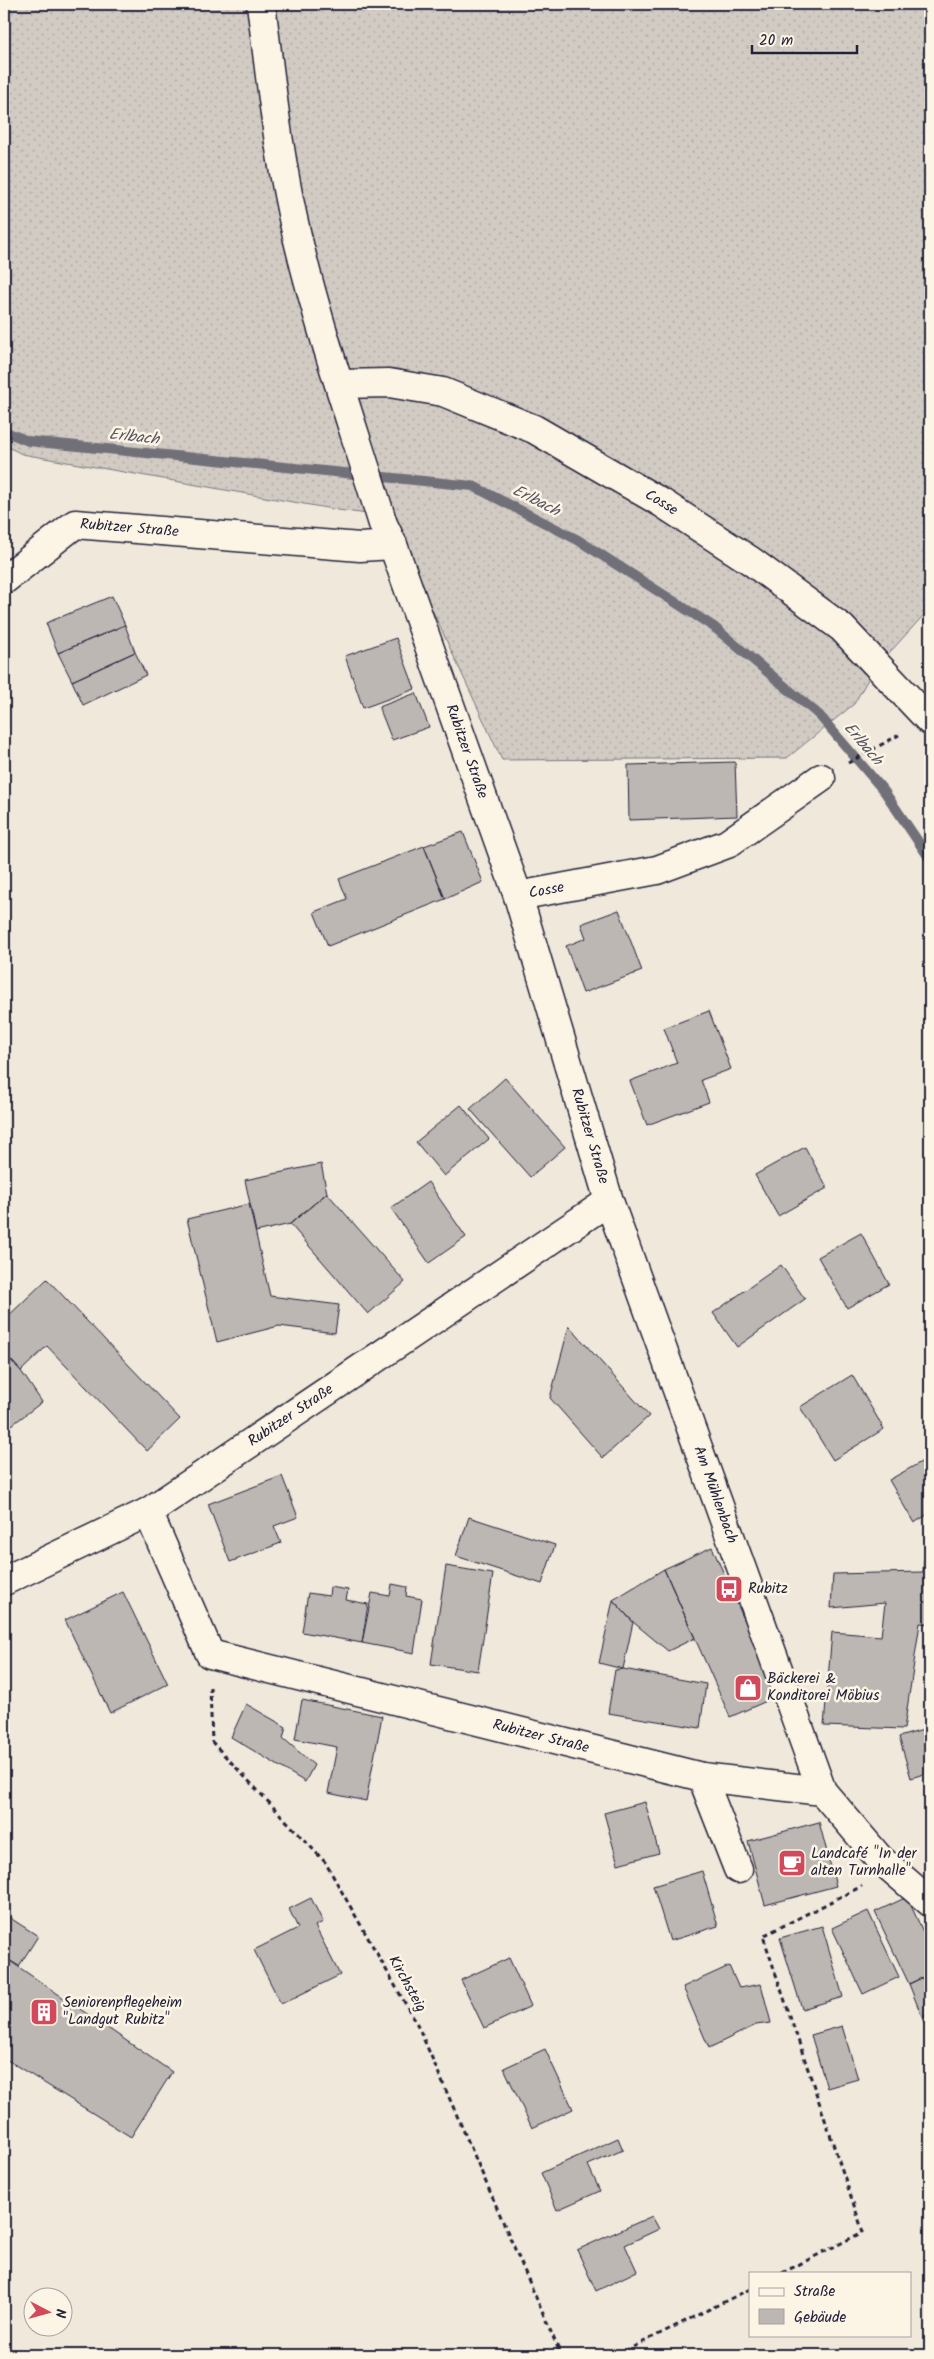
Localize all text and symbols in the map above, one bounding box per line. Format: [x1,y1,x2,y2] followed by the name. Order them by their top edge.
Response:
[752,22,856,54] scale bar
[759,29,793,53] text: 20 m
[108,422,162,452] water label: Erlbach
[508,478,565,524] water label: Erlbach
[640,483,683,522] street label: Cosse
[79,512,180,544] street label: Rubitzer Straße
[439,701,495,802] street label: Rubitzer Straße
[837,717,890,772] water label: Erlbach
[527,876,566,906] street label: Cosse
[564,1085,615,1187] street label: Rubitzer Straße
[243,1378,339,1453] street label: Rubitzer Straße
[686,1443,744,1547] street label: Am Mühlenbach
[714,1574,744,1604] bus stop icon: Rubitz
[748,1577,788,1601] place label: Rubitz
[767,1667,880,1708] place label: Bäckerei & Konditorei Möbius
[733,1673,763,1703] shop icon: Bäckerei & Konditorei Möbius
[490,1713,592,1760] street label: Rubitzer Straße
[811,1842,918,1883] place label: Landcafé "In der alten Turnhalle"
[777,1848,807,1878] cafe icon: Landcafé "In der alten Turnhalle"
[382,1951,432,2017] street label: Kirchsteig
[63,1991,182,2032] place label: Seniorenpflegeheim "Landgut Rubitz"
[29,1997,59,2027] building icon: Seniorenpflegeheim "Landgut Rubitz"
[749,2272,912,2336] legend
[794,2280,836,2304] text: Straße
[22,2286,72,2336] north arrow
[794,2306,847,2330] text: Gebäude
[49,2308,71,2319] text: N

